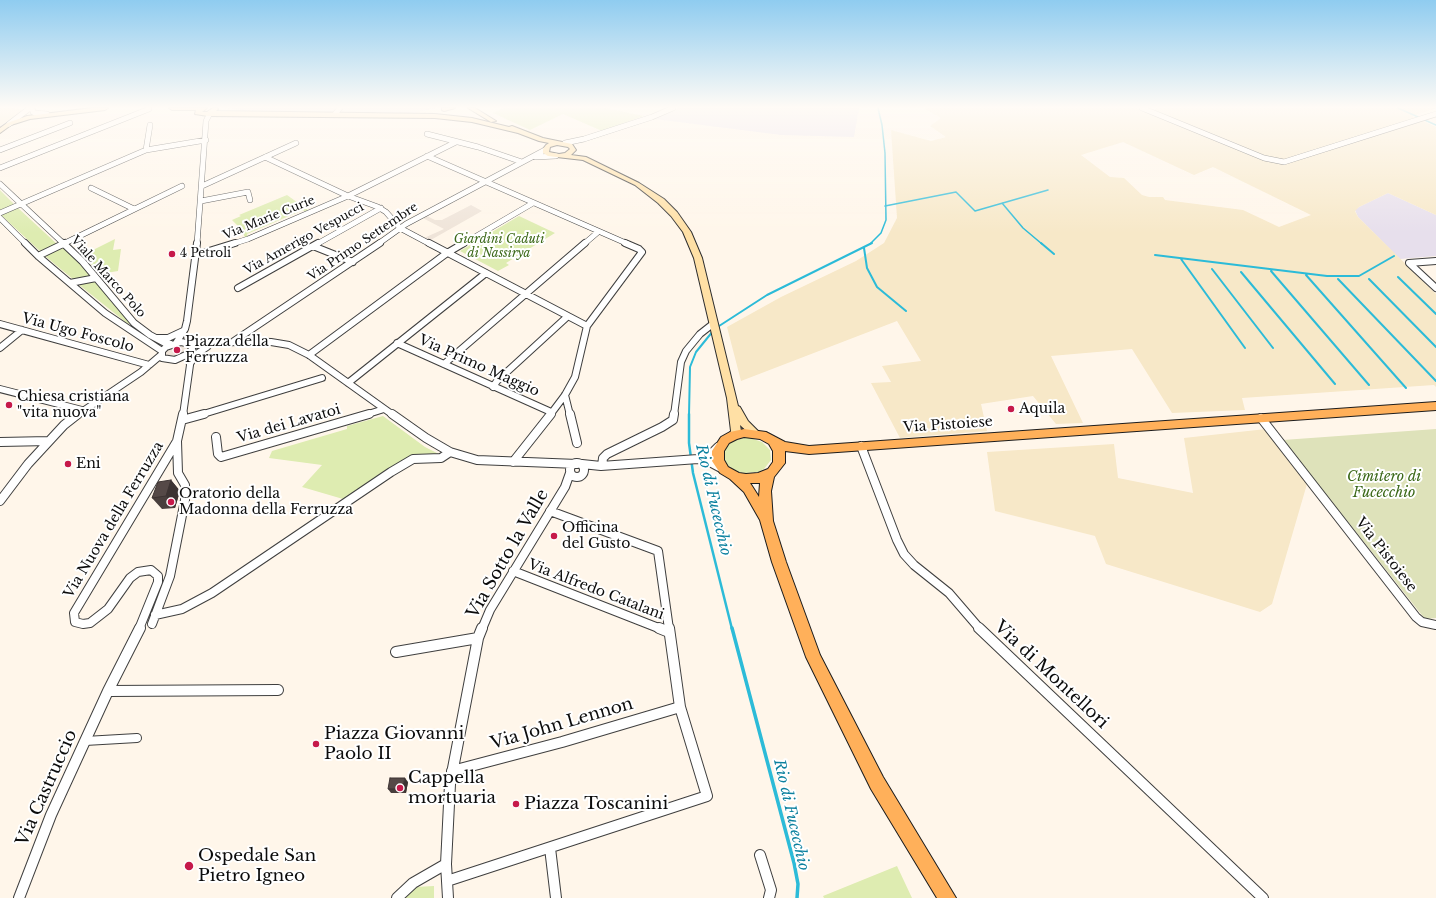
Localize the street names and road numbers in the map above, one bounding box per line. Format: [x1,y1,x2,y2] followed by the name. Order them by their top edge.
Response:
[221,193,317,243] street label: Via Marie Curie
[242,200,366,278] street label: Via Amerigo Vespucci
[305,200,421,284] street label: Via Primo Settembre
[68,233,148,321] street label: Viale Marco Polo
[20,310,136,356] street label: Via Ugo Foscolo
[416,332,542,400] street label: Via Primo Maggio
[235,401,343,447] street label: Via dei Lavatoi
[903,413,993,437] street label: Via Pistoiese
[61,439,167,601] street label: Via Nuova della Ferruzza
[463,486,553,622] street label: Via Sotto la Valle
[1352,514,1420,596] street label: Via Pistoiese
[526,556,666,624] street label: Via Alfredo Catalani
[990,617,1112,733] street label: Via di Montellori
[488,694,636,754] street label: Via John Lennon
[12,727,82,849] street label: Via Castruccio

